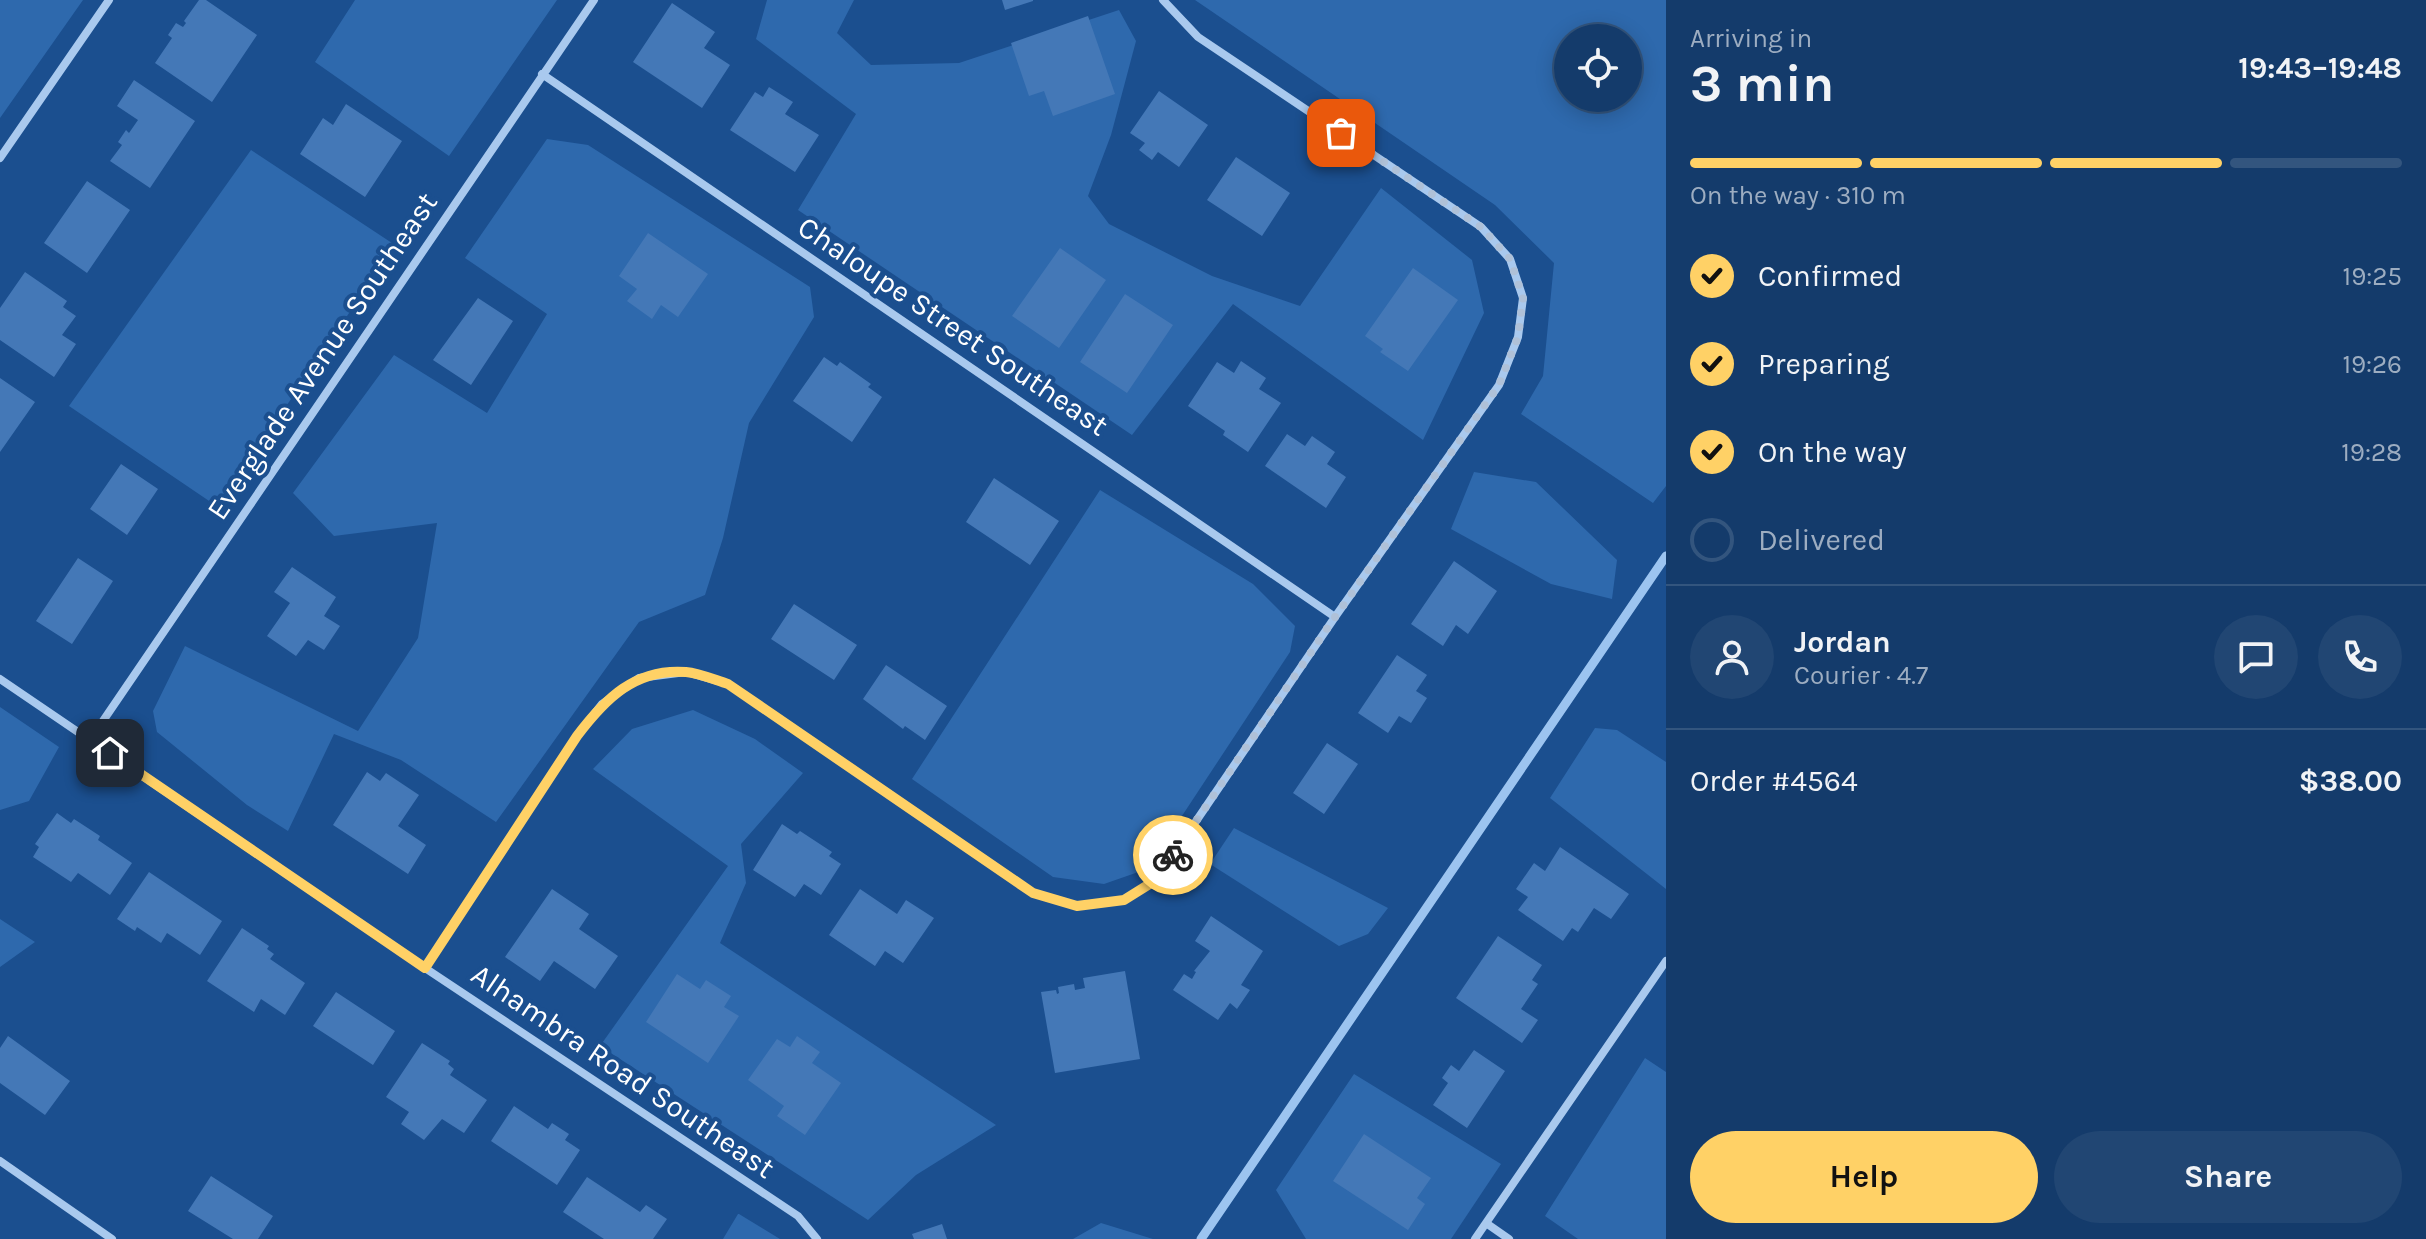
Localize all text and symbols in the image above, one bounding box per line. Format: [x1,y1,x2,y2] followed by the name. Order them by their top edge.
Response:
[1690,23,1812,54] text: Arriving in
[1554,24,1642,112] map controls
[1554,24,1642,112] button: locate
[2238,50,2402,86] text: 19:43–19:48
[1690,53,1834,114] text: 3 min
[1307,99,1375,167] pin
[1319,111,1363,155] icon: bag
[1690,180,1906,211] text: On the way · 310 m
[199,186,445,526] street label: Everglade Avenue Southeast
[791,209,1115,443] street label: Chaloupe Street Southeast
[1690,254,1734,298] icon: check
[1758,258,1902,294] text: Confirmed
[2343,261,2402,292] text: 19:25
[1690,342,1734,386] icon: check
[1758,346,1890,382] text: Preparing
[2342,349,2402,380] text: 19:26
[1690,430,1734,474] icon: check
[1758,434,1907,470] text: On the way
[2341,437,2402,468] text: 19:28
[1758,522,1885,558] text: Delivered
[1690,615,1774,699] button: person
[2214,615,2298,699] button: chat
[2318,615,2402,699] button: phone
[1794,624,1891,660] text: Jordan
[1794,660,1928,691] text: Courier · 4.7
[76,719,144,787] pin
[88,731,132,775] icon: home
[1690,763,1858,799] text: Order #4564
[2299,763,2402,799] text: $38.00
[1133,815,1213,895] courier
[1151,833,1195,877] icon: bike
[465,956,781,1186] street label: Alhambra Road Southeast
[1690,1131,2038,1223] button: Help
[2054,1131,2402,1223] button: Share

